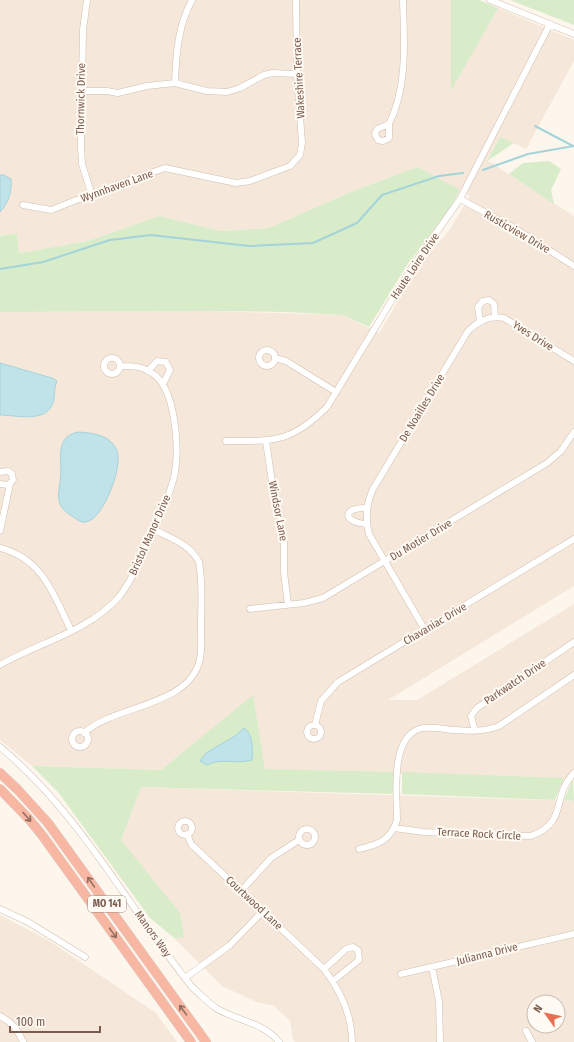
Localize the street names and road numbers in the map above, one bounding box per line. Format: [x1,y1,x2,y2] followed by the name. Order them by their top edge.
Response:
[290,37,308,119] street label: Wakeshire Terrace
[74,63,88,135] street label: Thornwick Drive
[79,167,155,205] street label: Wynnhaven Lane
[482,208,552,256] street label: Rusticview Drive
[388,230,442,302] street label: Haute Loire Drive
[510,318,556,354] street label: Yves Drive
[397,372,447,444] street label: De Noailles Drive
[266,480,290,542] street label: Windsor Lane
[126,493,174,577] street label: Bristol Manor Drive
[388,516,454,564] street label: Du Motier Drive
[401,600,469,648] street label: Chavaniac Drive
[482,657,548,707] street label: Parkwatch Drive
[437,825,521,843] street label: Terrace Rock Circle
[223,873,285,933] street label: Courtwood Lane
[88,896,126,912] road number: MO 141
[132,908,174,960] street label: Manors Way
[455,940,519,968] street label: Julianna Drive

